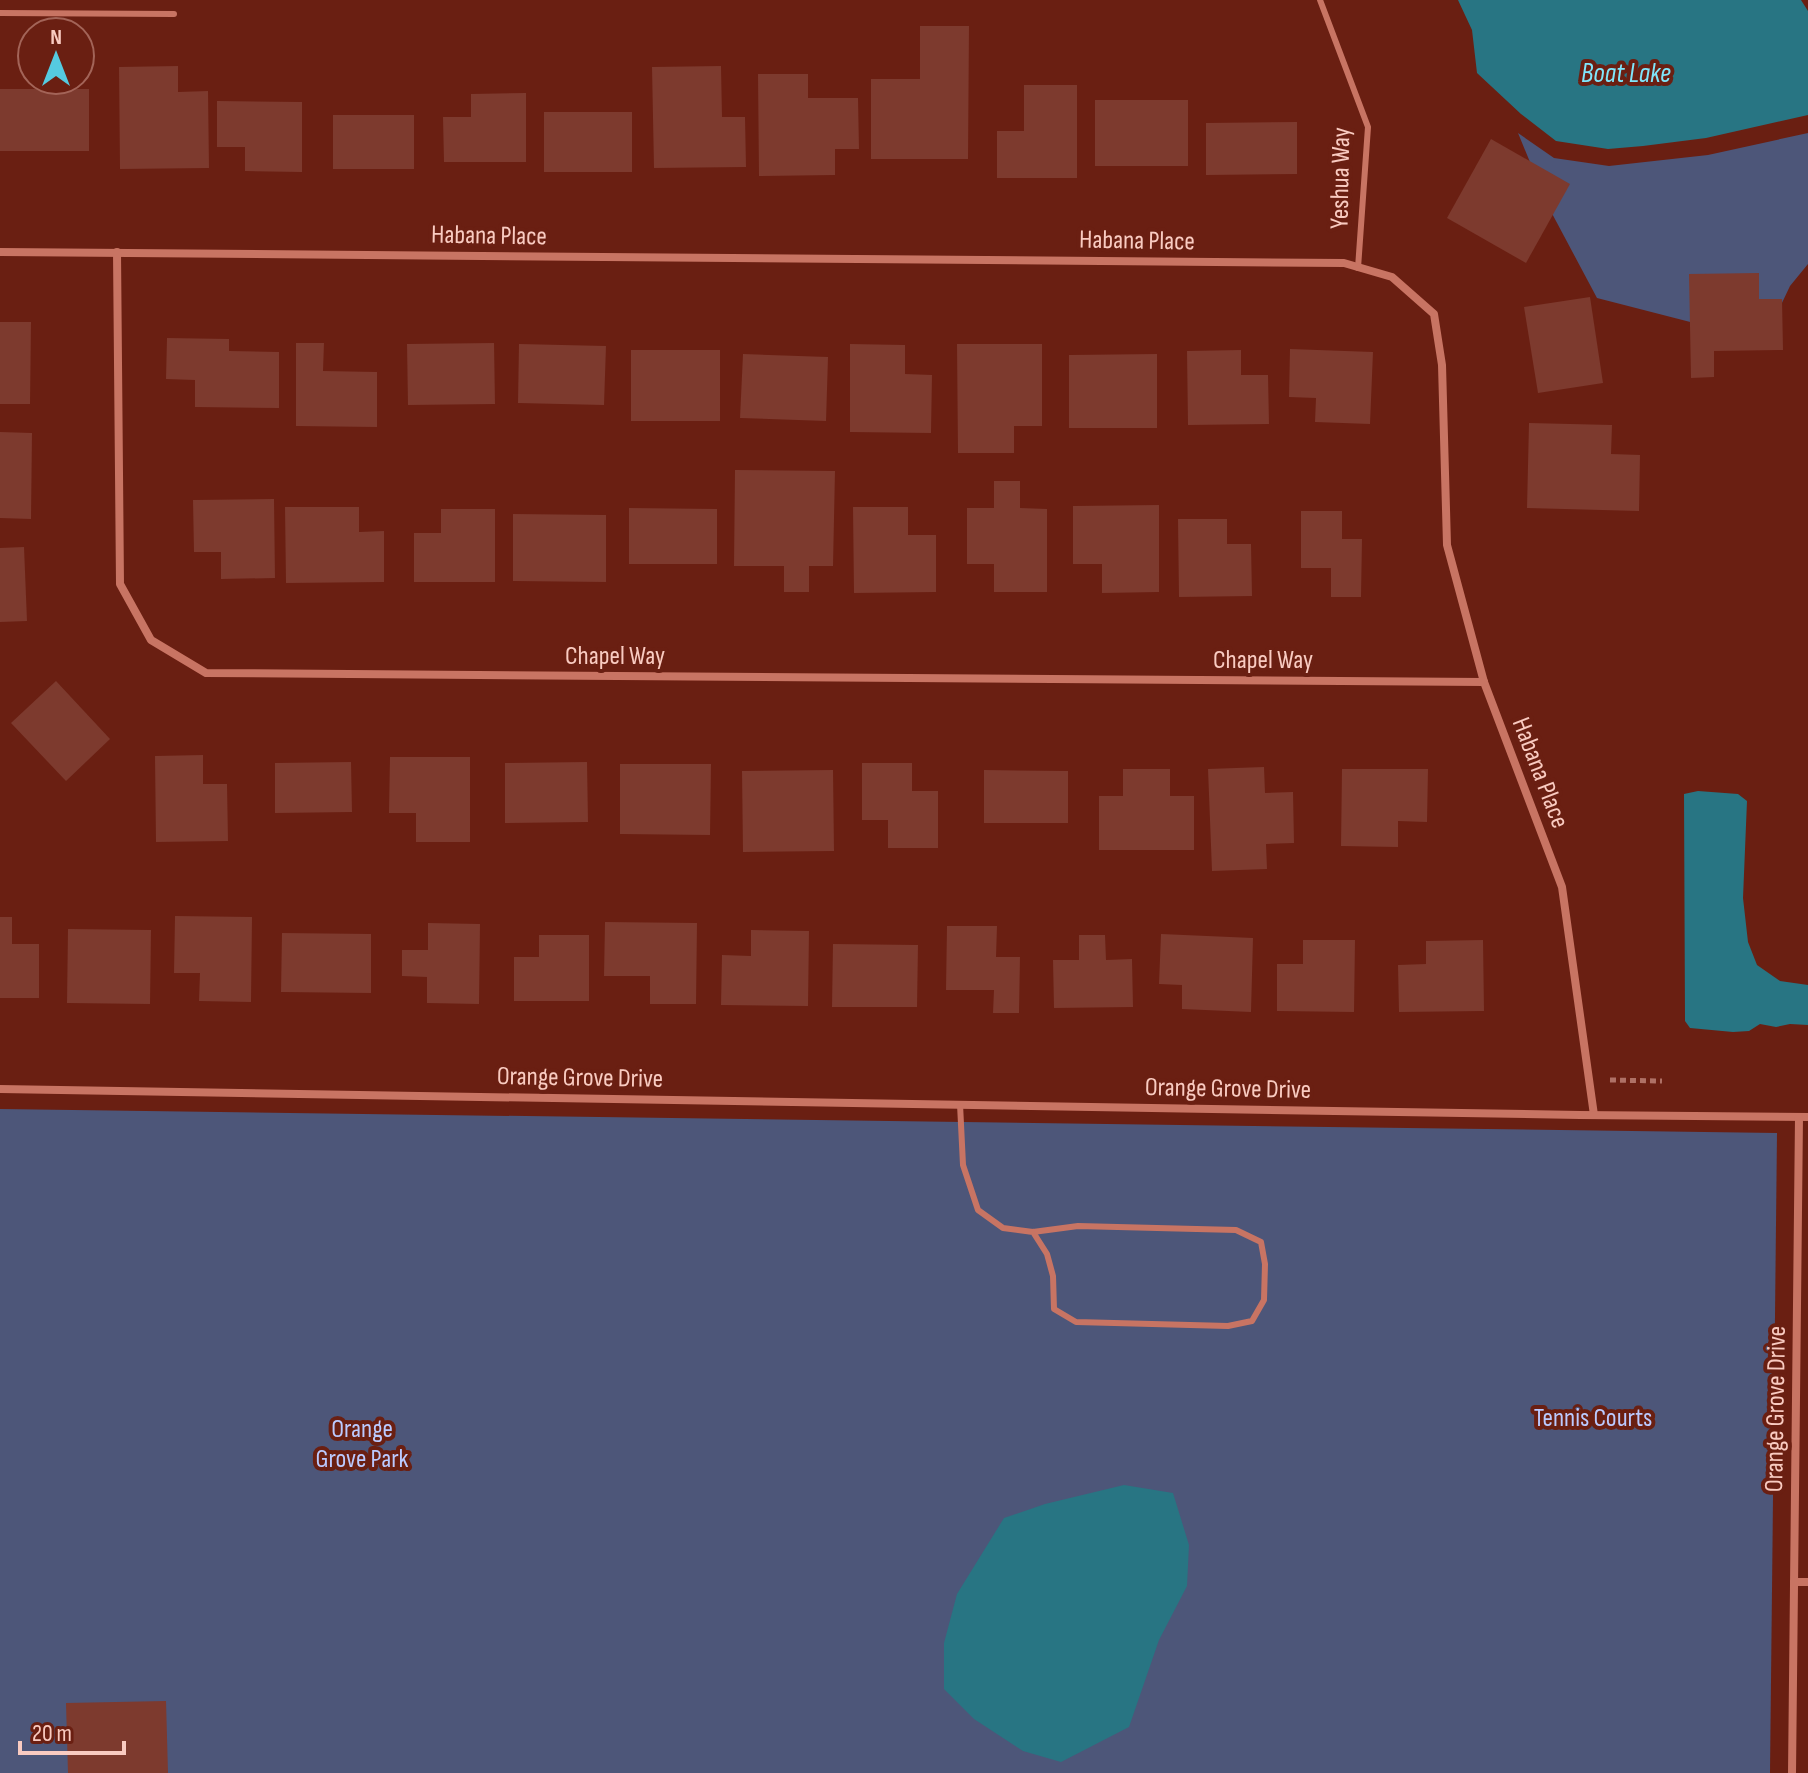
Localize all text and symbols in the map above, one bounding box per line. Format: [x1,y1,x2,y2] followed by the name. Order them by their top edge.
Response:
[16,16,96,96] north arrow
[50,24,62,51] text: N
[1581,57,1671,90] water label: Boat Lake
[1325,127,1357,229] street label: Yeshua Way
[431,219,547,253] street label: Habana Place
[1079,224,1195,258] street label: Habana Place
[565,641,665,672] street label: Chapel Way
[1213,645,1313,676] street label: Chapel Way
[1505,713,1575,833] street label: Habana Place
[497,1061,663,1095] street label: Orange Grove Drive
[1145,1072,1311,1106] street label: Orange Grove Drive
[1759,1326,1793,1492] street label: Orange Grove Drive
[1534,1403,1652,1434] park label: Tennis Courts
[315,1414,409,1475] park label: Orange Grove Park
[20,1705,124,1755] scale bar
[32,1719,72,1748] text: 20 m

